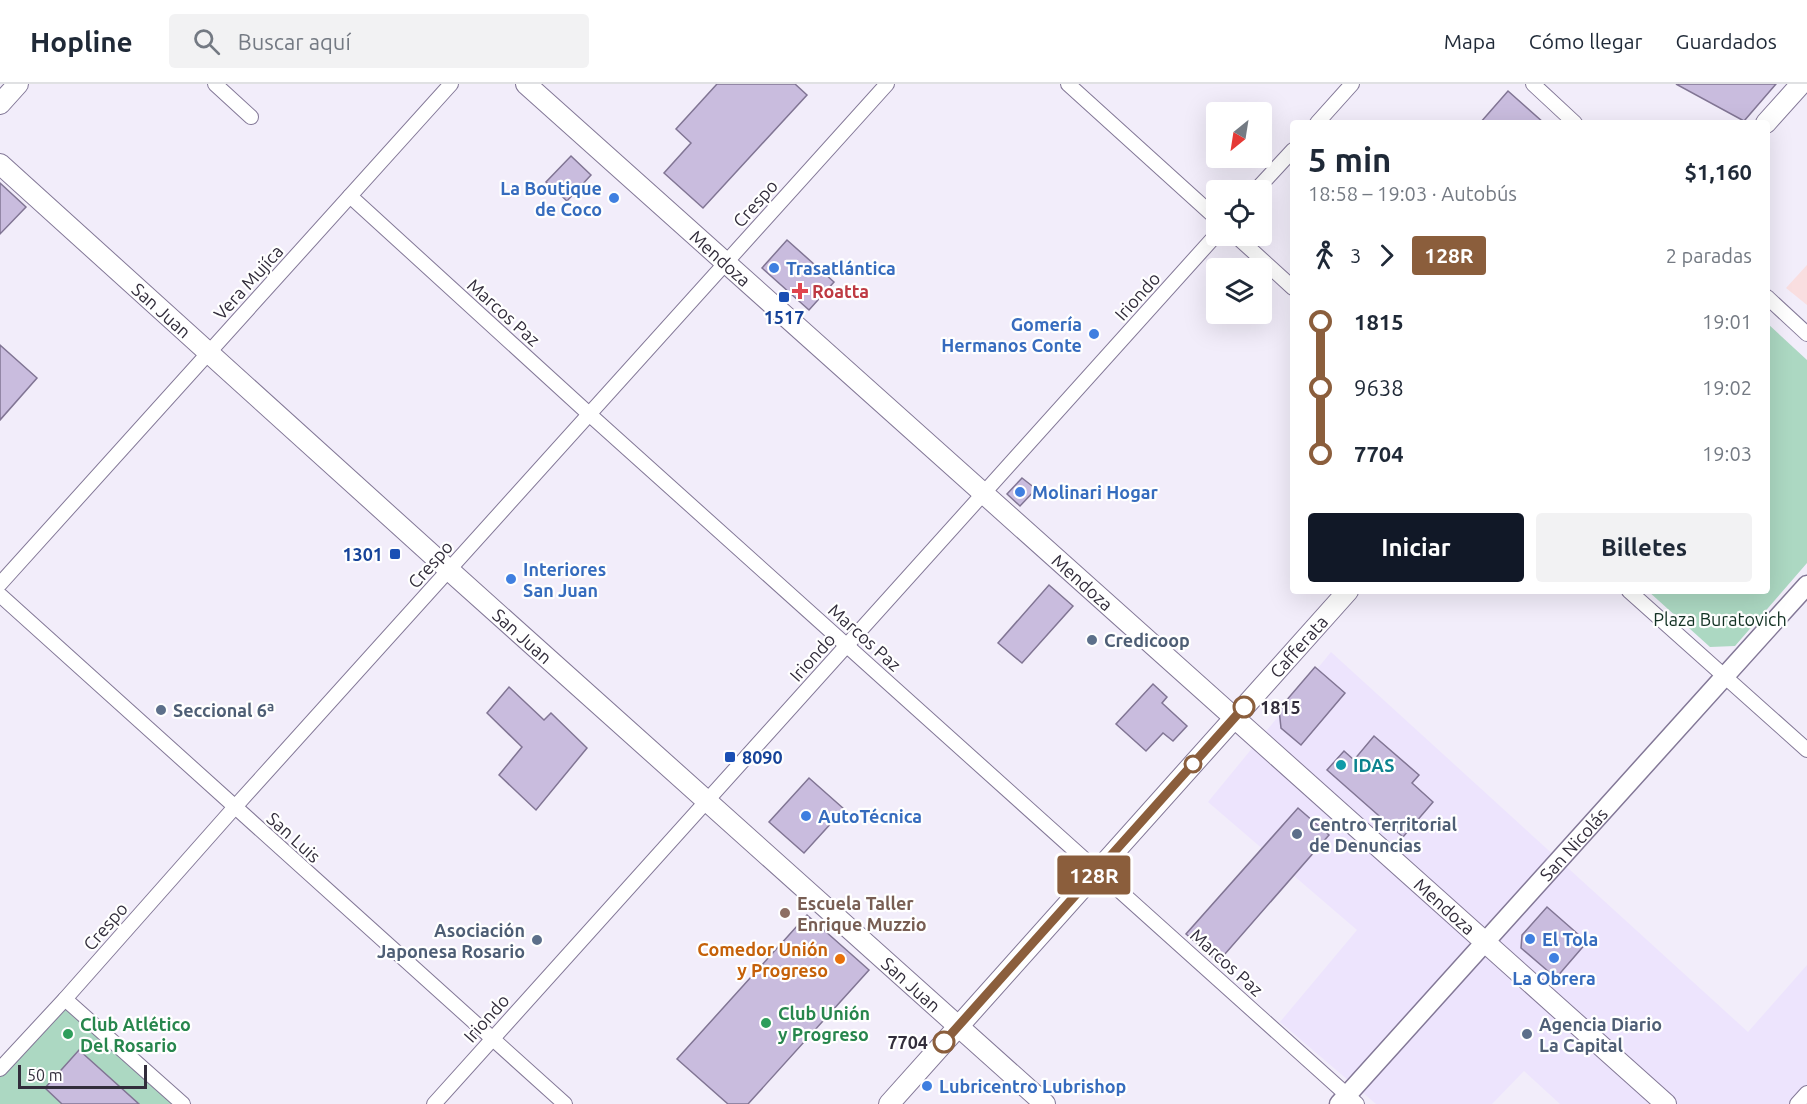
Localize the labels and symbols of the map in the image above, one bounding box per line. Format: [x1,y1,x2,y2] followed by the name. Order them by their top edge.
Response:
[1206,102,1272,168] north arrow
[729,175,781,231] street label: Crespo
[500,178,602,219] place label: La Boutique de Coco
[607,191,621,205] marker: La Boutique de Coco
[686,226,755,290] street label: Mendoza
[209,241,287,323] street label: Vera Mujíca
[786,258,896,278] place label: Trasatlántica
[767,261,781,275] marker: Trasatlántica
[1110,268,1164,324] street label: Iriondo
[464,274,544,350] street label: Marcos Paz
[128,279,195,342] street label: San Juan
[812,281,869,301] place label: Roatta
[793,284,807,298] marker: Roatta
[777,290,791,304] marker: 1517
[764,307,804,327] place label: 1517
[941,314,1082,355] place label: Gomería Hermanos Conte
[1087,327,1101,341] marker: Gomería Hermanos Conte
[1032,482,1159,502] place label: Molinari Hogar
[1013,485,1027,499] marker: Molinari Hogar
[404,536,456,592] street label: Crespo
[342,544,383,564] place label: 1301
[388,547,402,561] marker: 1301
[1048,550,1117,614] street label: Mendoza
[523,559,606,600] place label: Interiores San Juan
[504,572,518,586] marker: Interiores San Juan
[825,599,905,675] street label: Marcos Paz
[489,604,556,667] street label: San Juan
[1653,609,1787,629] park label: Plaza Buratovich
[1266,611,1331,682] street label: Cafferata
[785,629,839,685] street label: Iriondo
[1104,630,1190,650] place label: Credicoop
[1085,633,1099,647] marker: Credicoop
[1233,696,1255,718] marker: 1815
[1260,697,1301,717] place label: 1815
[173,700,274,720] place label: Seccional 6ª
[154,703,168,717] marker: Seccional 6ª
[742,747,783,767] place label: 8090
[723,750,737,764] marker: 8090
[1184,755,1202,773] unlabelled marker
[1353,755,1394,775] place label: IDAS
[1334,758,1348,772] marker: IDAS
[1535,803,1611,885] street label: San Nicolás
[818,806,922,826] place label: AutoTécnica
[263,808,325,866] street label: San Luis
[799,809,813,823] marker: AutoTécnica
[1309,814,1458,855] place label: Centro Territorial de Denuncias
[1290,827,1304,841] marker: Centro Territorial de Denuncias
[1052,856,1136,894] line badge: 128R
[1411,874,1479,938] street label: Mendoza
[797,893,927,934] place label: Escuela Taller Enrique Muzzio
[79,898,131,954] street label: Crespo
[778,906,792,920] marker: Escuela Taller Enrique Muzzio
[377,920,525,961] place label: Asociación Japonesa Rosario
[1187,924,1267,1000] street label: Marcos Paz
[1542,929,1598,949] place label: El Tola
[1523,932,1537,946] marker: El Tola
[530,933,544,947] marker: Asociación Japonesa Rosario
[697,939,828,980] place label: Comedor Unión y Progreso
[1547,951,1561,965] marker: La Obrera
[833,952,847,966] marker: Comedor Unión y Progreso
[878,953,945,1016] street label: San Juan
[1512,968,1596,988] place label: La Obrera
[459,990,513,1046] street label: Iriondo
[778,1003,870,1044] place label: Club Unión y Progreso
[80,1014,191,1055] place label: Club Atlético Del Rosario
[1539,1014,1662,1055] place label: Agencia Diario La Capital
[759,1016,773,1030] marker: Club Unión y Progreso
[61,1027,75,1041] marker: Club Atlético Del Rosario
[1520,1027,1534,1041] marker: Agencia Diario La Capital
[933,1031,955,1053] marker: 7704
[887,1032,928,1052] place label: 7704
[18,1062,147,1090] scale bar
[939,1076,1126,1096] place label: Lubricentro Lubrishop
[920,1079,934,1093] marker: Lubricentro Lubrishop

